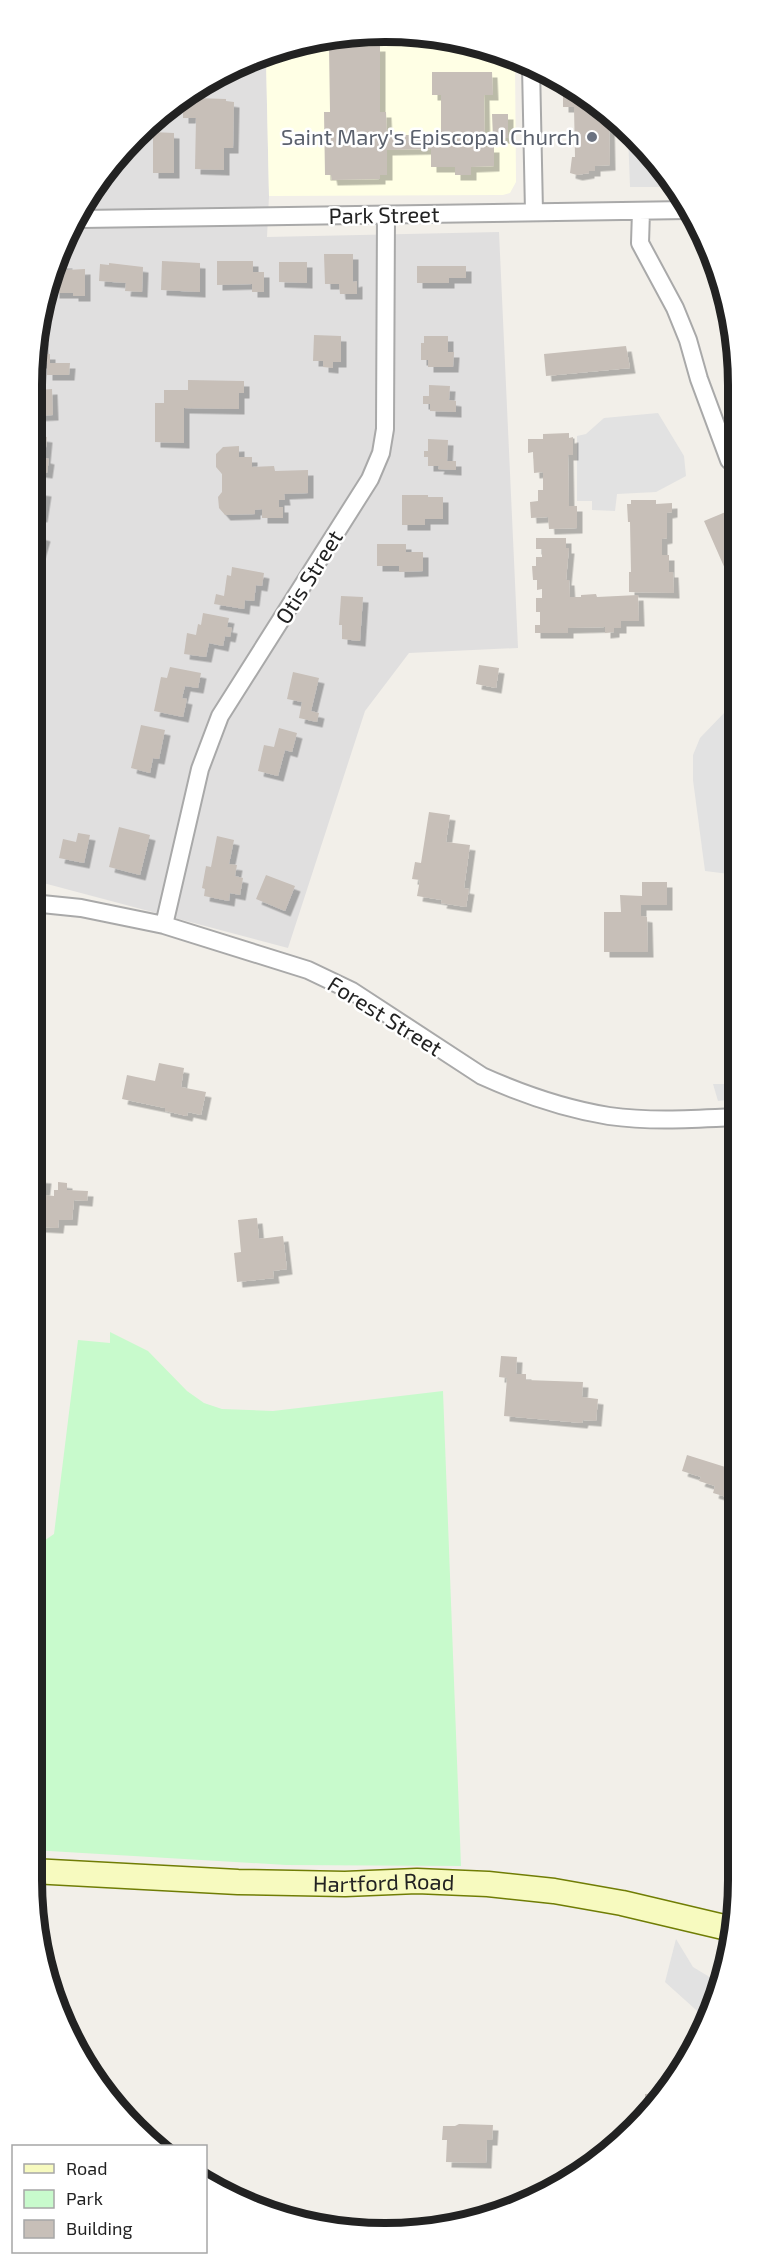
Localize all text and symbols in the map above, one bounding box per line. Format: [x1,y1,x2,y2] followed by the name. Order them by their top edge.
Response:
[281,123,580,149] place label: Saint Mary's Episcopal Church
[585,130,599,144] marker: Saint Mary's Episcopal Church
[328,200,440,228] street label: Park Street
[269,525,347,628] street label: Otis Street
[324,970,448,1061] street label: Forest Street
[313,1867,455,1896] street label: Hartford Road
[12,2145,207,2253] legend
[66,2157,107,2179] text: Road
[66,2187,103,2209] text: Park
[66,2217,133,2239] text: Building

